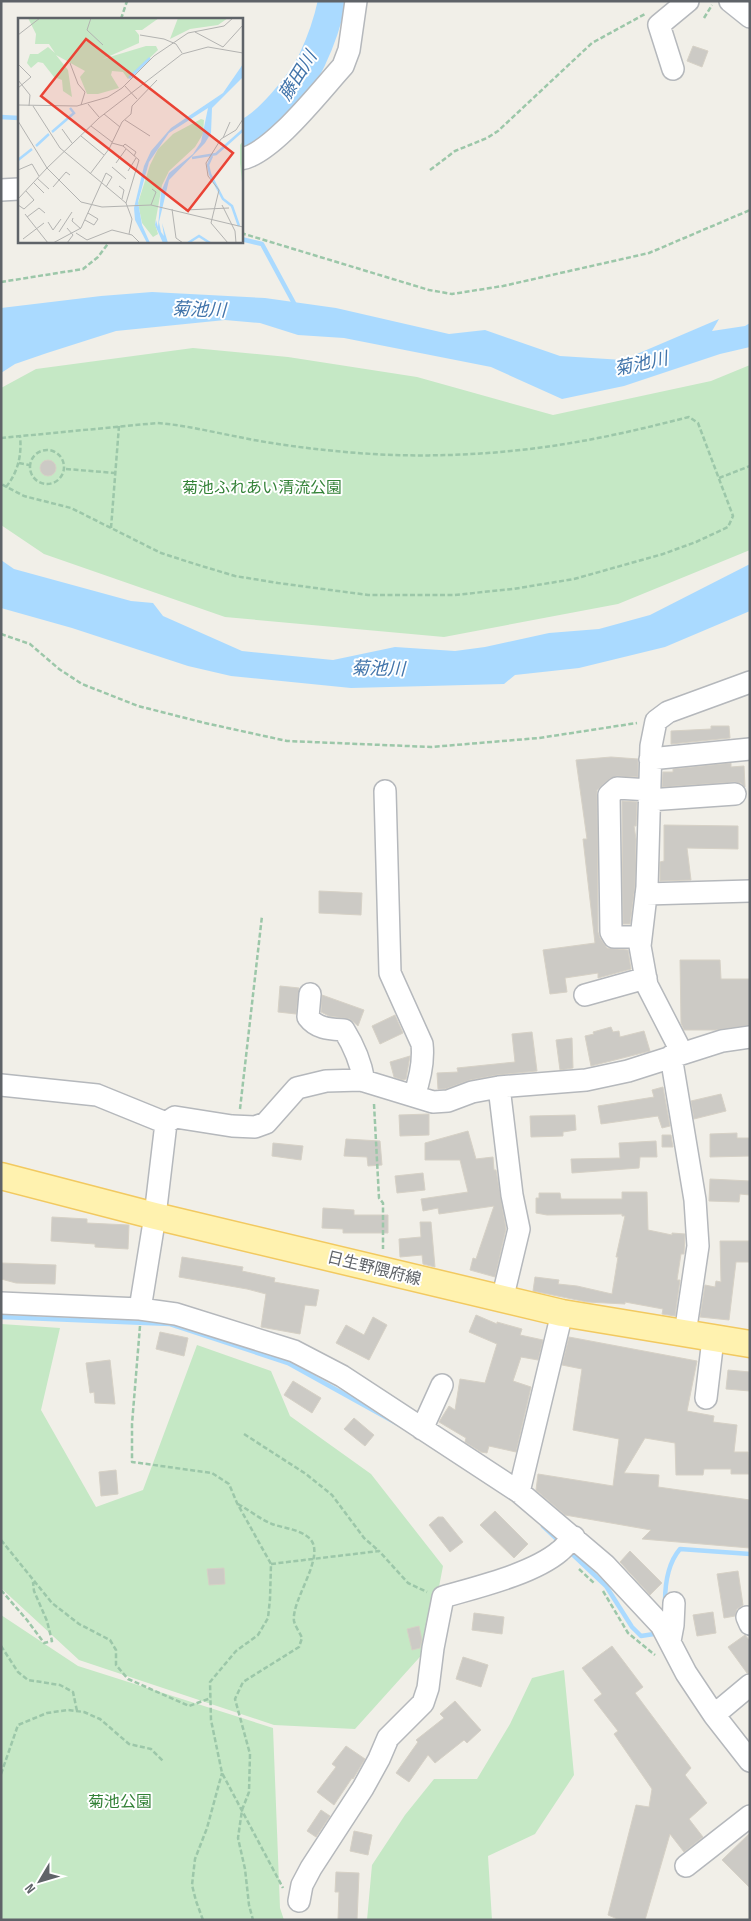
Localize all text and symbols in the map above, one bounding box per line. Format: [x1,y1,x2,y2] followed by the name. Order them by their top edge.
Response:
[18,18,242,242] inset map
[275,46,322,104] water label: 藤田川
[172,299,228,322] water label: 菊池川
[612,348,672,380] water label: 菊池川
[182,479,342,498] park label: 菊池ふれあい清流公園
[351,658,407,680] water label: 菊池川
[325,1248,423,1290] street label: 日生野隈府線
[88,1793,152,1812] park label: 菊池公園
[15,1856,65,1906] north arrow
[21,1881,39,1897] text: N

